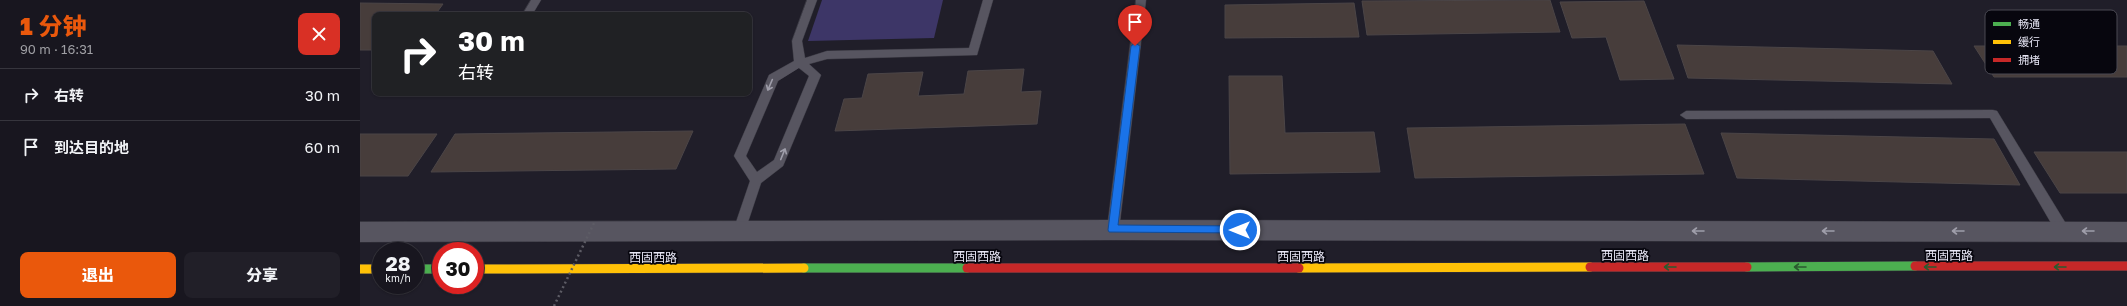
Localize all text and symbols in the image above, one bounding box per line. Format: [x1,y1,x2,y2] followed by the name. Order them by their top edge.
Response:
[1118,5,1152,46] pin
[1985,10,2117,74] legend
[20,11,87,40] text: 1 分钟
[1124,11,1146,33] icon: arrive
[298,13,340,55] button: close
[2018,17,2040,30] text: 畅通
[458,24,525,57] text: 30 m
[392,28,444,80] icon: right
[2018,35,2040,48] text: 缓行
[20,41,93,57] text: 90 m · 16:31
[2018,53,2040,66] text: 拥堵
[458,61,494,83] text: 右转
[766,79,773,91] one-way arrow
[20,84,42,106] icon: right
[54,86,84,104] text: 右转
[305,86,340,104] text: 30 m
[20,136,42,158] icon: arrive
[54,138,129,156] text: 到达目的地
[305,138,340,156] text: 60 m
[780,149,787,161] one-way arrow
[1219,209,1261,251] position arrow
[1692,227,1705,235] one-way arrow
[1822,227,1835,235] one-way arrow
[1952,227,1965,235] one-way arrow
[2082,227,2095,235] one-way arrow
[432,242,484,294] speed limit sign: 30
[1601,248,1649,263] street label: 西固西路
[1925,248,1973,263] street label: 西固西路
[953,249,1001,264] street label: 西固西路
[1277,249,1325,264] street label: 西固西路
[629,250,677,265] street label: 西固西路
[385,251,410,275] text: 28
[20,252,176,298] button: 退出
[184,252,340,298] button: 分享
[1664,263,1677,271] one-way arrow
[1794,263,1807,271] one-way arrow
[1924,263,1937,271] one-way arrow
[2054,263,2067,271] one-way arrow
[385,272,411,284] text: km/h

